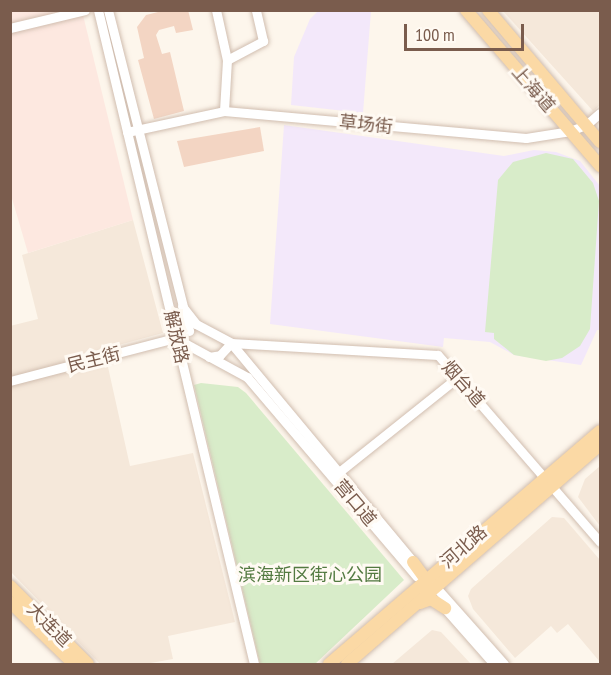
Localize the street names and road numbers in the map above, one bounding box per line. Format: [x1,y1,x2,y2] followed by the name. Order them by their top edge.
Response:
[507,62,559,116] street label: 上海道
[338,111,394,139] street label: 草场街
[159,308,193,366] street label: 解放路
[65,343,123,377] street label: 民主街
[437,357,489,411] street label: 烟台道
[329,475,381,531] street label: 营口道
[437,521,491,573] street label: 河北路
[22,598,76,652] street label: 大连道

